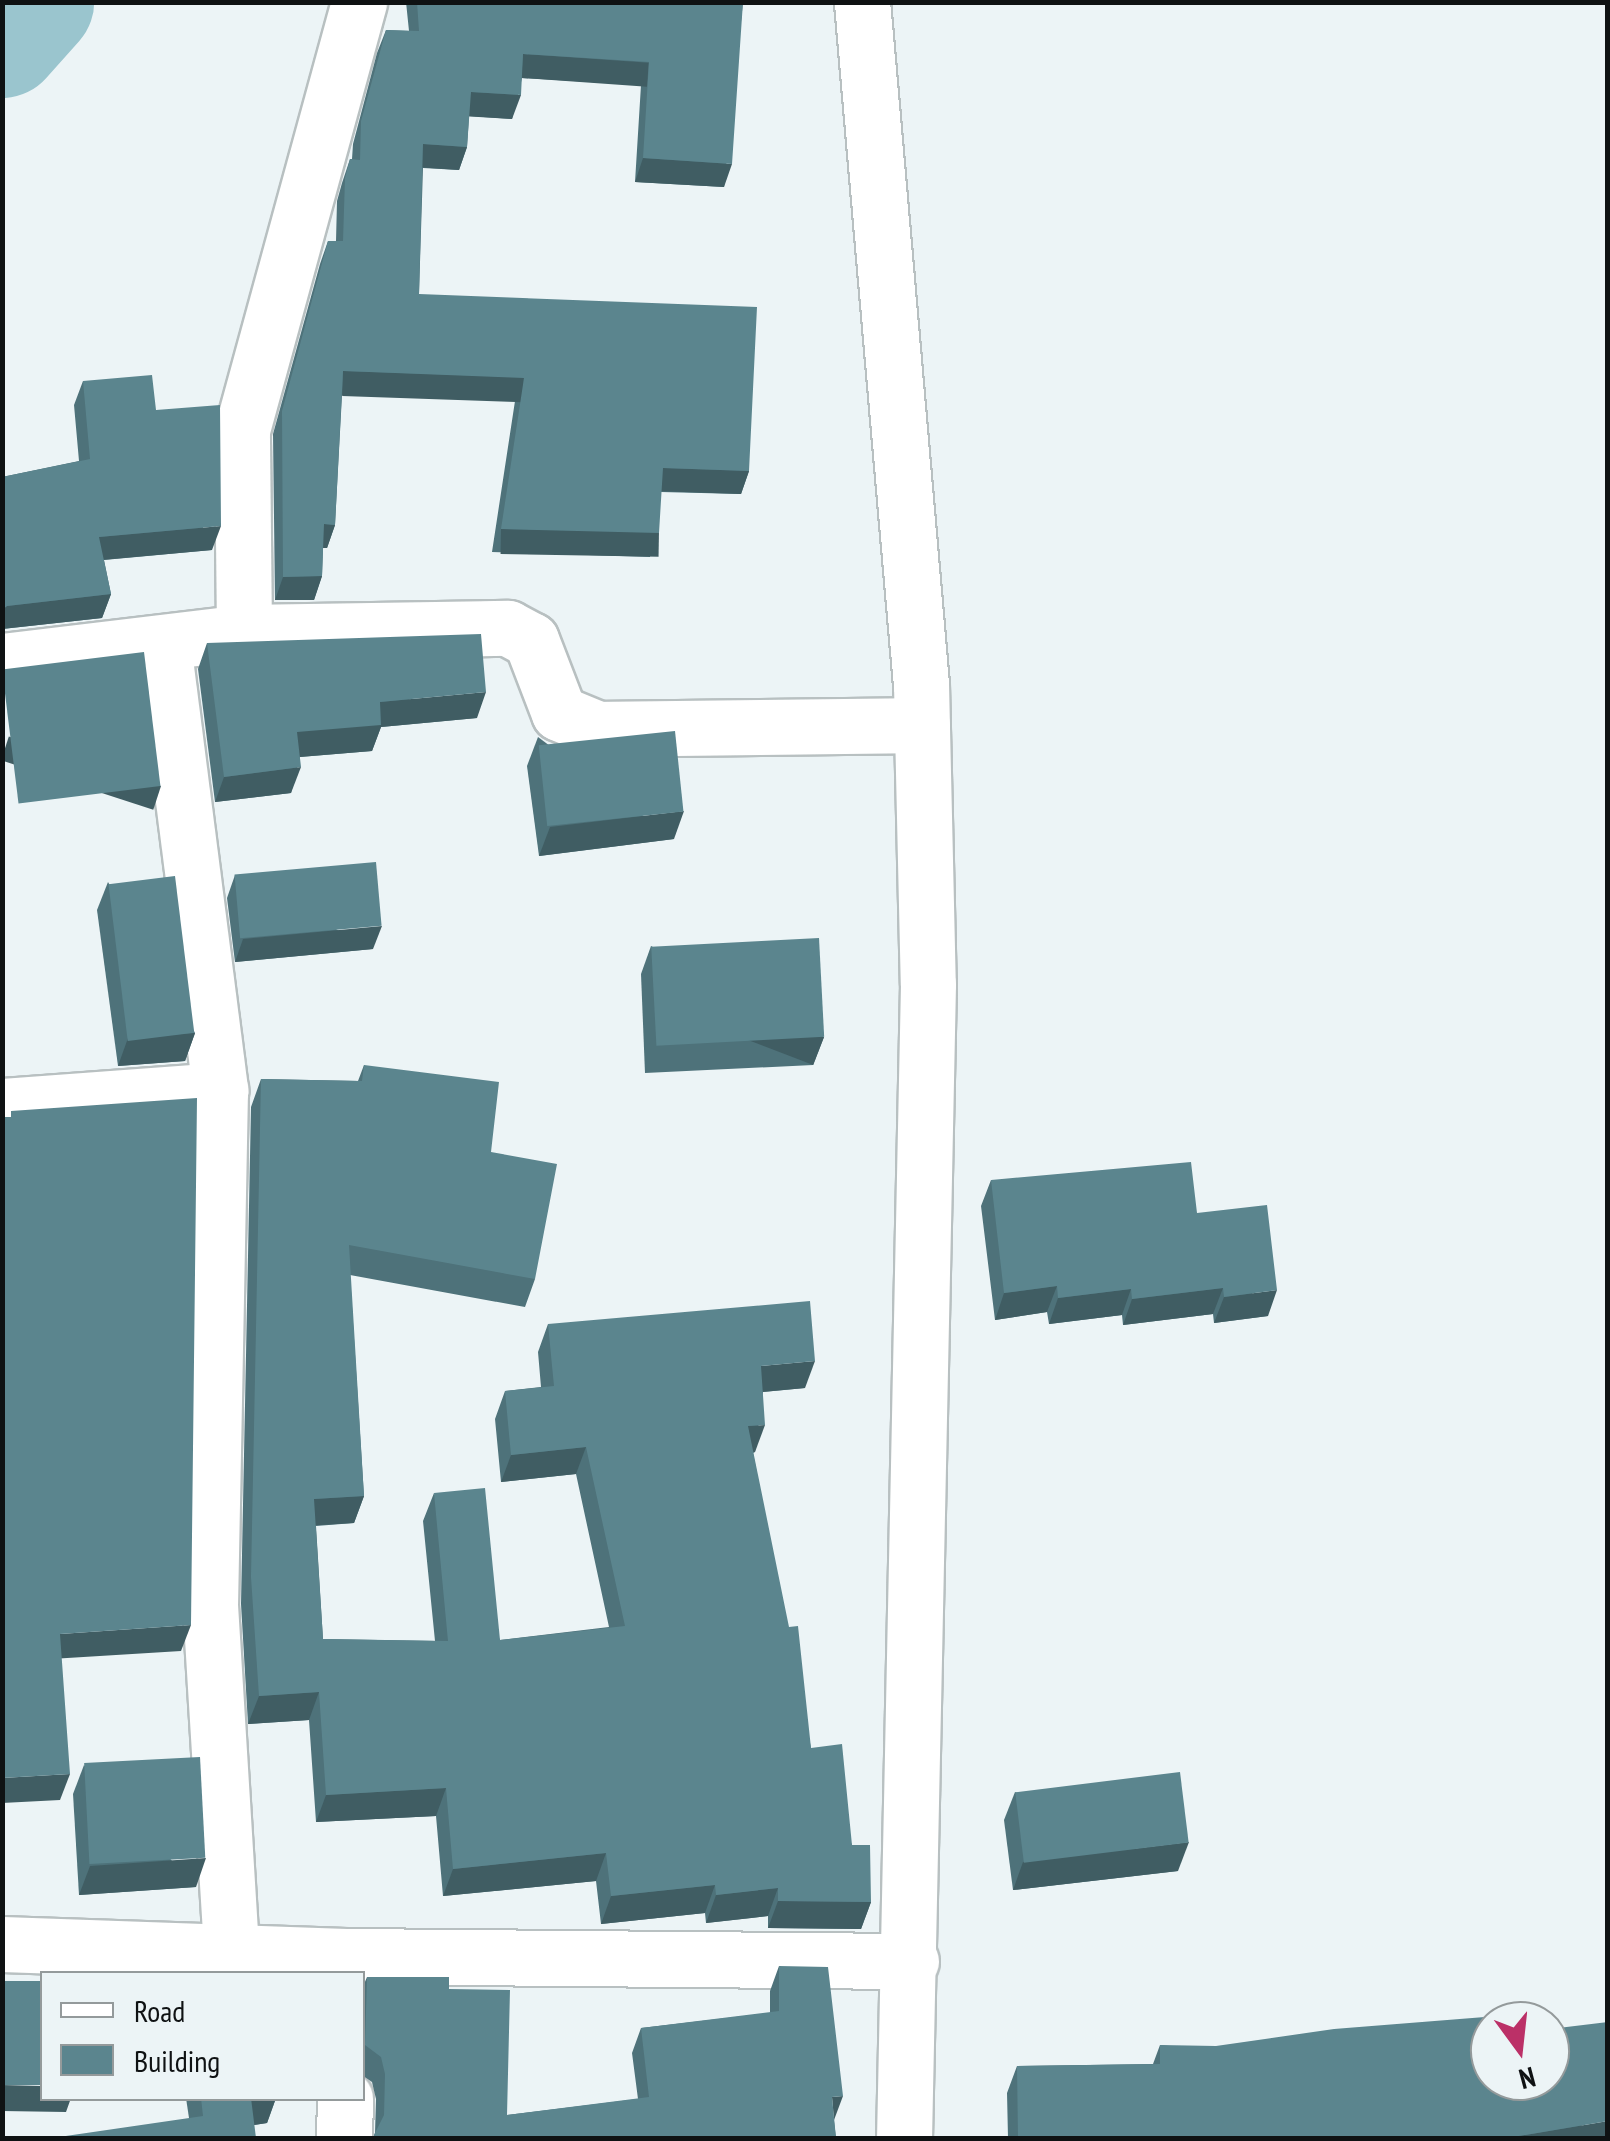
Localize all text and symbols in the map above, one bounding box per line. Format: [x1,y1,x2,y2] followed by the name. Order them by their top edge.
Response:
[40,1971,365,2101] legend
[134,1991,185,2030] text: Road
[1470,2001,1570,2101] north arrow
[134,2041,220,2080] text: Building
[1515,2059,1539,2098] text: N

